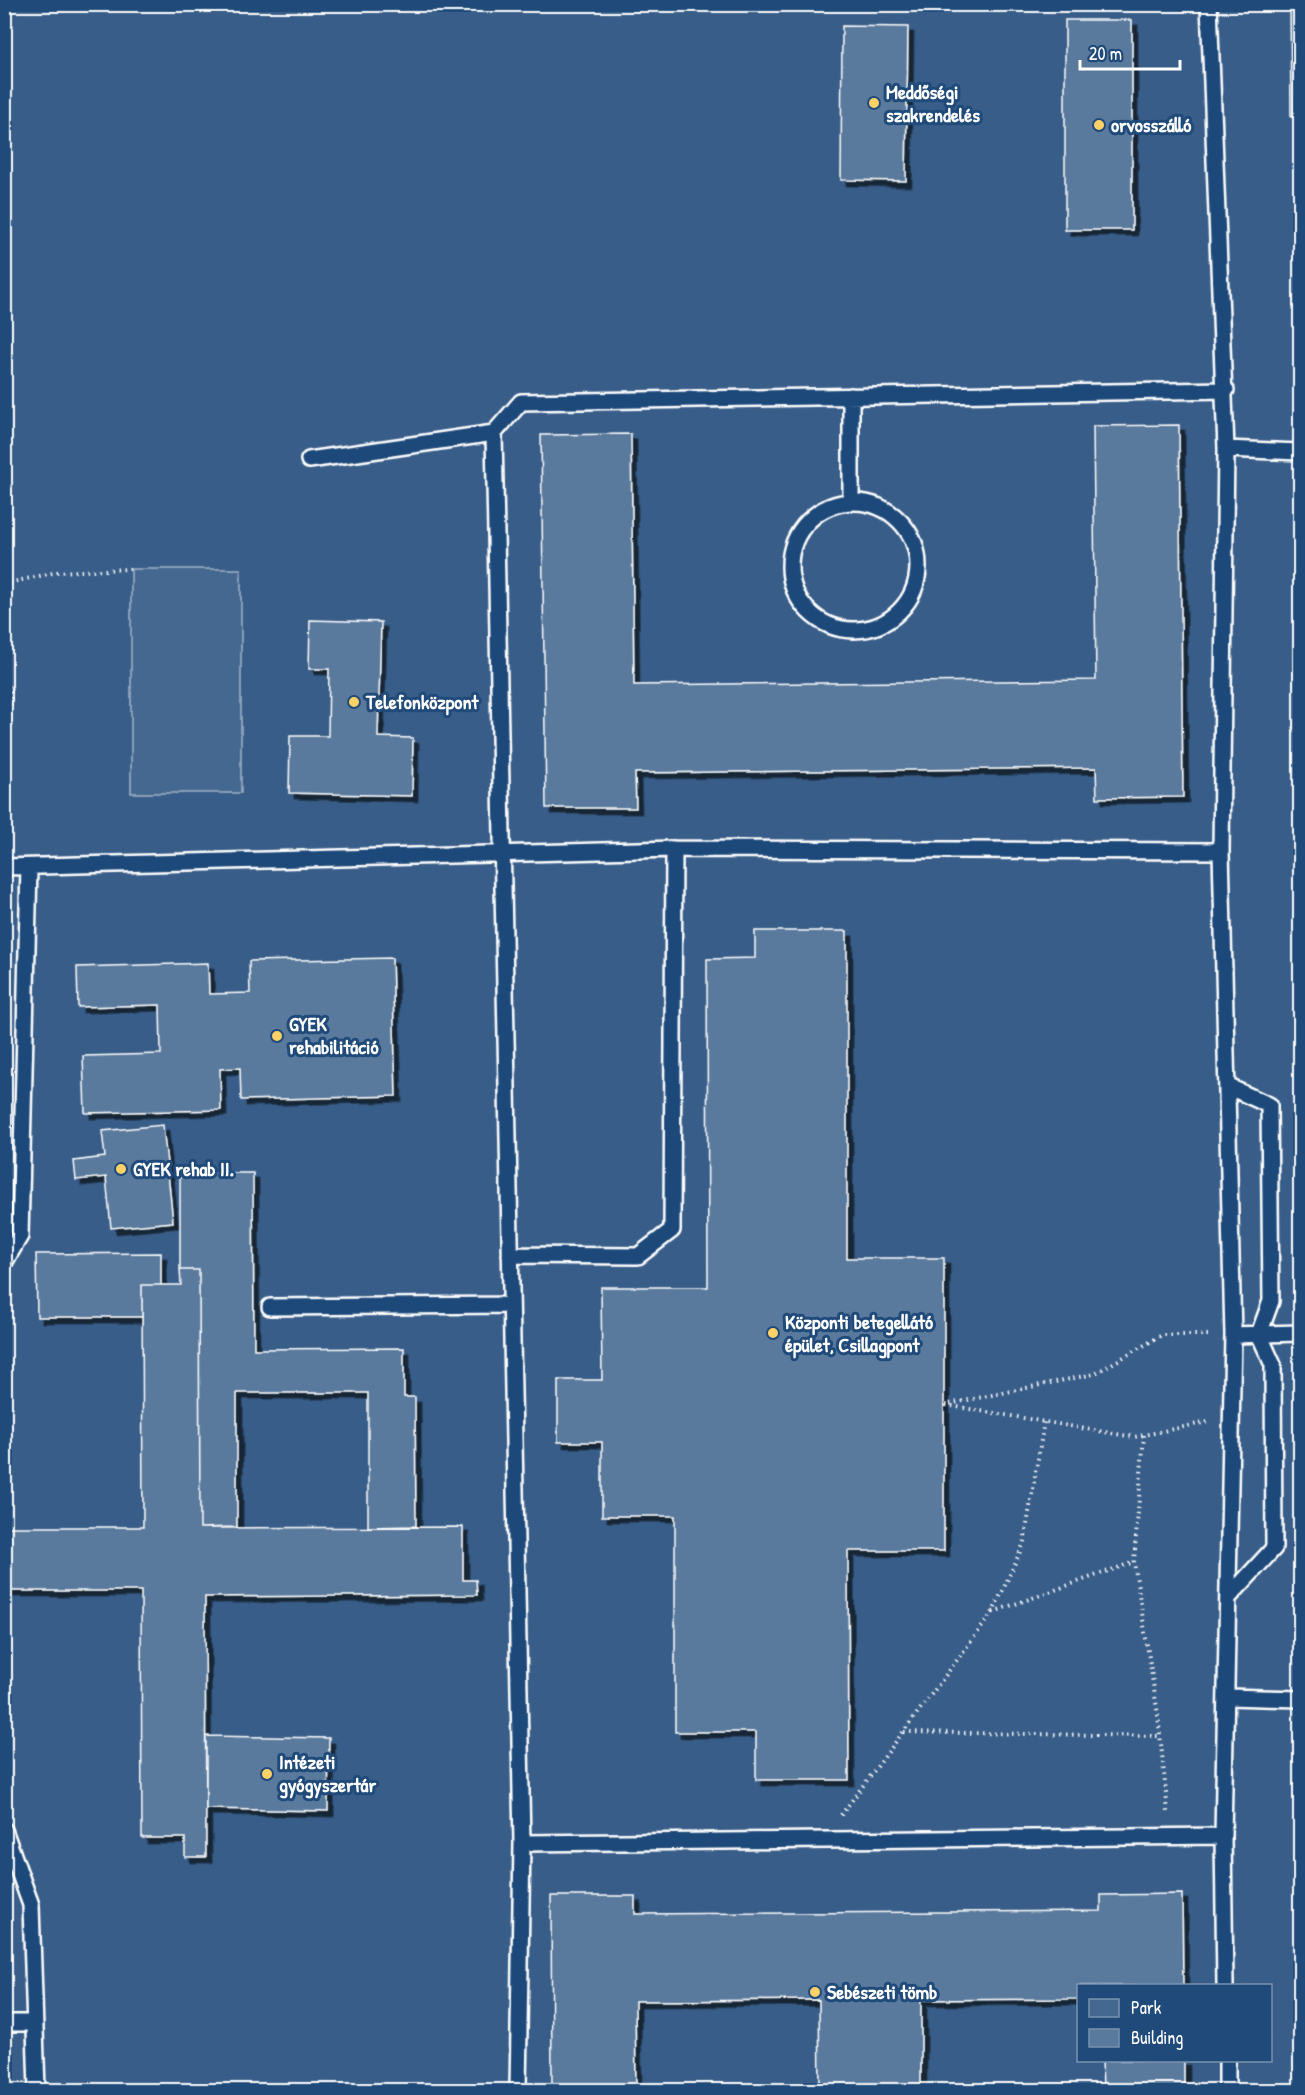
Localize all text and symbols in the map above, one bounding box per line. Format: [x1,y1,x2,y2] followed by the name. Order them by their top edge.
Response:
[1080,33,1180,71] scale bar
[1089,41,1122,66] text: 20 m
[886,78,980,128] place label: Meddőségi szakrendelés
[867,96,881,110] marker: Meddőségi szakrendelés
[1111,111,1191,138] place label: orvosszálló
[1092,118,1106,132] marker: orvosszálló
[365,688,479,716] place label: Telefonközpont
[347,695,361,709] marker: Telefonközpont
[289,1010,378,1060] place label: GYEK rehabilitáció
[270,1029,284,1043] marker: GYEK rehabilitáció
[133,1155,234,1182] place label: GYEK rehab II.
[114,1162,128,1176] marker: GYEK rehab II.
[785,1308,933,1359] place label: Központi betegellátó épület, Csillagpont
[766,1326,780,1340] marker: Központi betegellátó épület, Csillagpont
[279,1748,376,1799] place label: Intézeti gyógyszertár
[260,1767,274,1781] marker: Intézeti gyógyszertár
[827,1978,937,2005] place label: Sebészeti tömb
[1077,1984,1272,2062] legend
[808,1985,822,1999] marker: Sebészeti tömb
[1131,1995,1162,2020] text: Park
[1131,2025,1183,2050] text: Building

